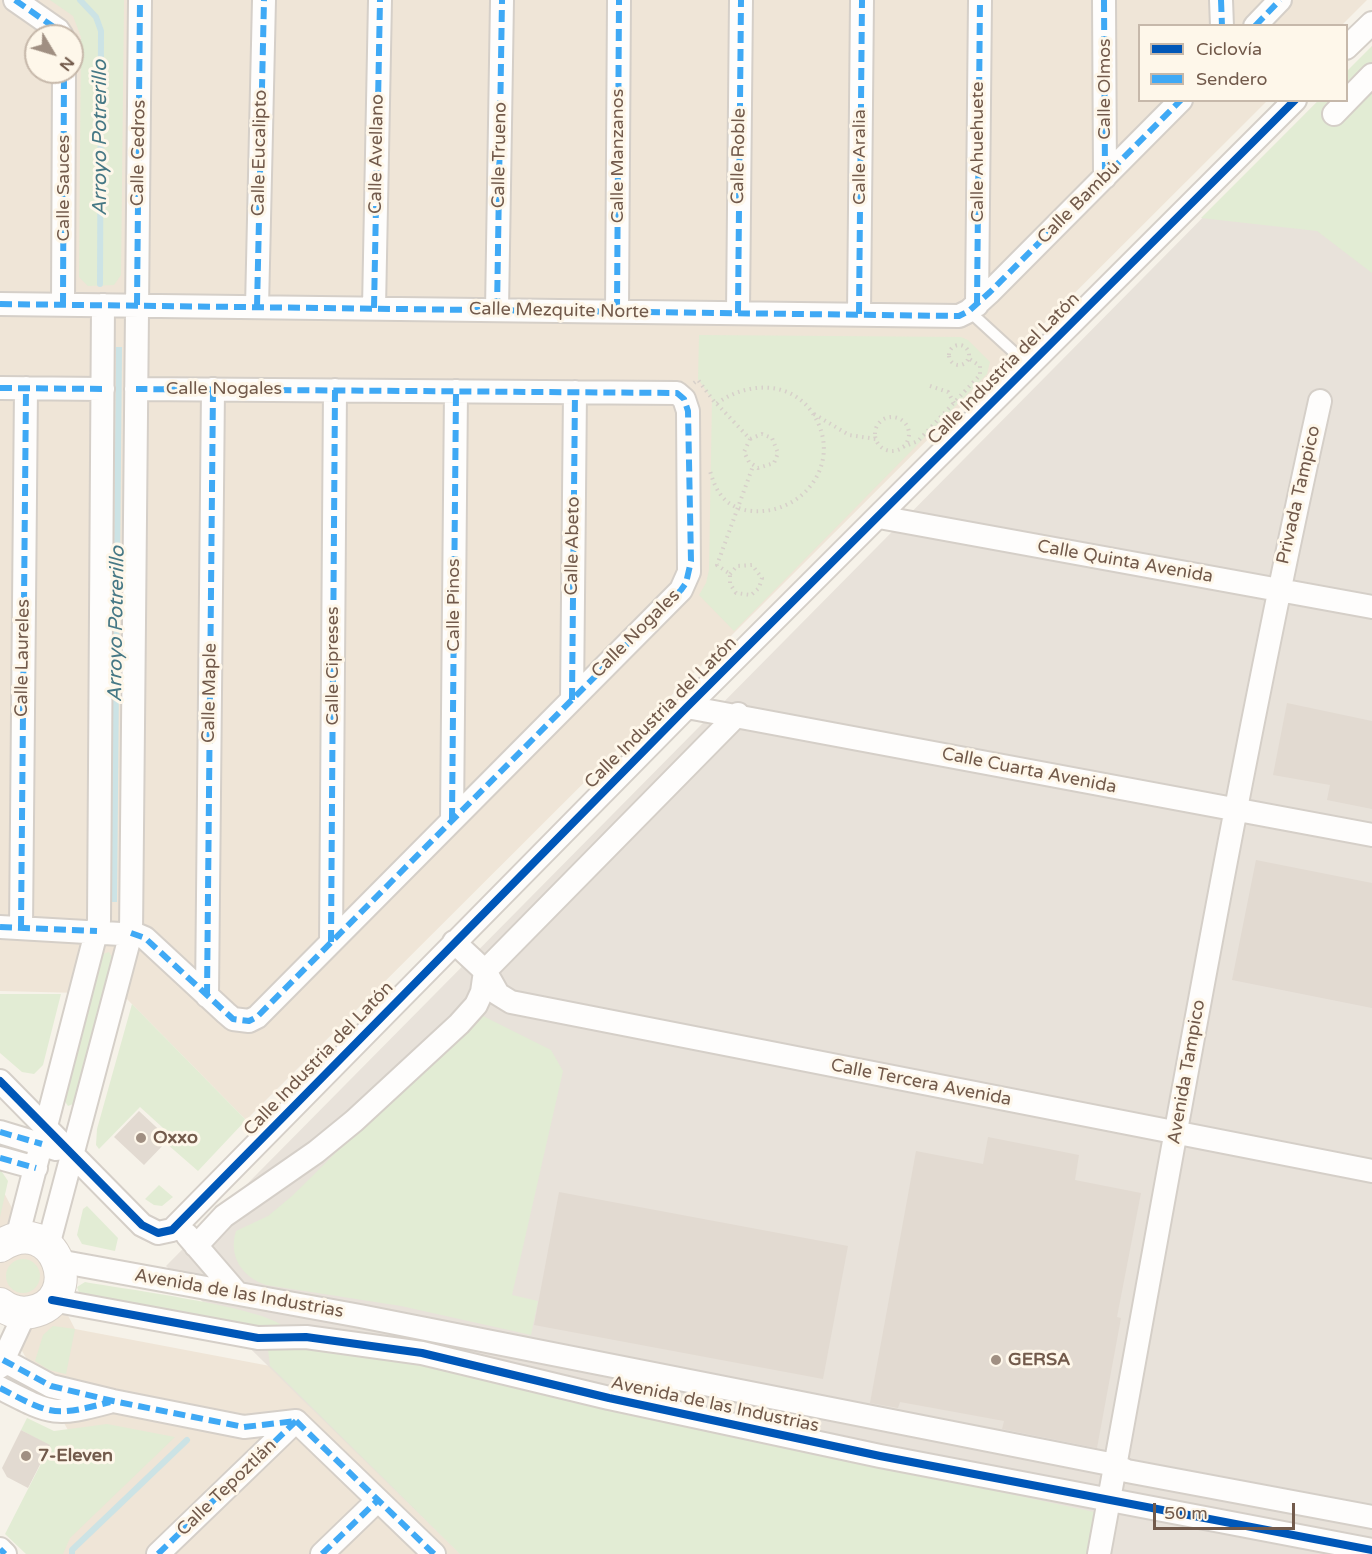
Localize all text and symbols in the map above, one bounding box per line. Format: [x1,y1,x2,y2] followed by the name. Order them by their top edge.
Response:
[24,24,84,84] north arrow
[1138,24,1348,102] legend
[1094,38,1116,140] street label: Calle Olmos
[1196,38,1262,60] text: Ciclovía
[55,53,78,75] text: N
[89,60,113,216] water label: Arroyo Potrerillo
[1196,68,1267,90] text: Sendero
[967,82,989,222] street label: Calle Ahuehuete
[607,89,629,223] street label: Calle Manzanos
[248,90,272,216] street label: Calle Eucalipto
[365,94,389,214] street label: Calle Avellano
[127,100,151,206] street label: Calle Cedros
[488,102,512,208] street label: Calle Trueno
[727,108,751,204] street label: Calle Roble
[849,109,871,205] street label: Calle Aralia
[53,135,75,241] street label: Calle Sauces
[1033,157,1125,249] street label: Calle Bambú
[924,289,1084,449] street label: Calle Industria del Latón
[469,299,649,323] street label: Calle Mezquite Norte
[166,378,282,400] street label: Calle Nogales
[1273,424,1325,566] street label: Privada Tampico
[561,496,585,596] street label: Calle Abeto
[1035,536,1215,588] street label: Calle Quinta Avenida
[104,546,130,702] water label: Arroyo Potrerillo
[443,558,465,652] street label: Calle Pinos
[587,585,685,683] street label: Calle Nogales
[11,599,35,717] street label: Calle Laureles
[322,606,344,726] street label: Calle Cipreses
[581,633,741,793] street label: Calle Industria del Latón
[198,643,222,743] street label: Calle Maple
[940,743,1118,799] street label: Calle Cuarta Avenida
[240,977,398,1141] street label: Calle Industria del Latón
[1164,998,1210,1146] street label: Avenida Tampico
[829,1055,1013,1111] street label: Calle Tercera Avenida
[153,1127,198,1149] place label: Oxxo
[134,1131,148,1145] marker: Oxxo
[133,1265,345,1323] street label: Avenida de las Industrias
[1008,1349,1070,1371] place label: GERSA
[989,1353,1003,1367] marker: GERSA
[609,1372,821,1438] street label: Avenida de las Industrias
[173,1435,281,1541] street label: Calle Tepoztlán
[38,1445,113,1467] place label: 7-Eleven
[19,1449,33,1463] marker: 7-Eleven
[1156,1491,1298,1529] scale bar
[1164,1502,1208,1524] text: 50 m

